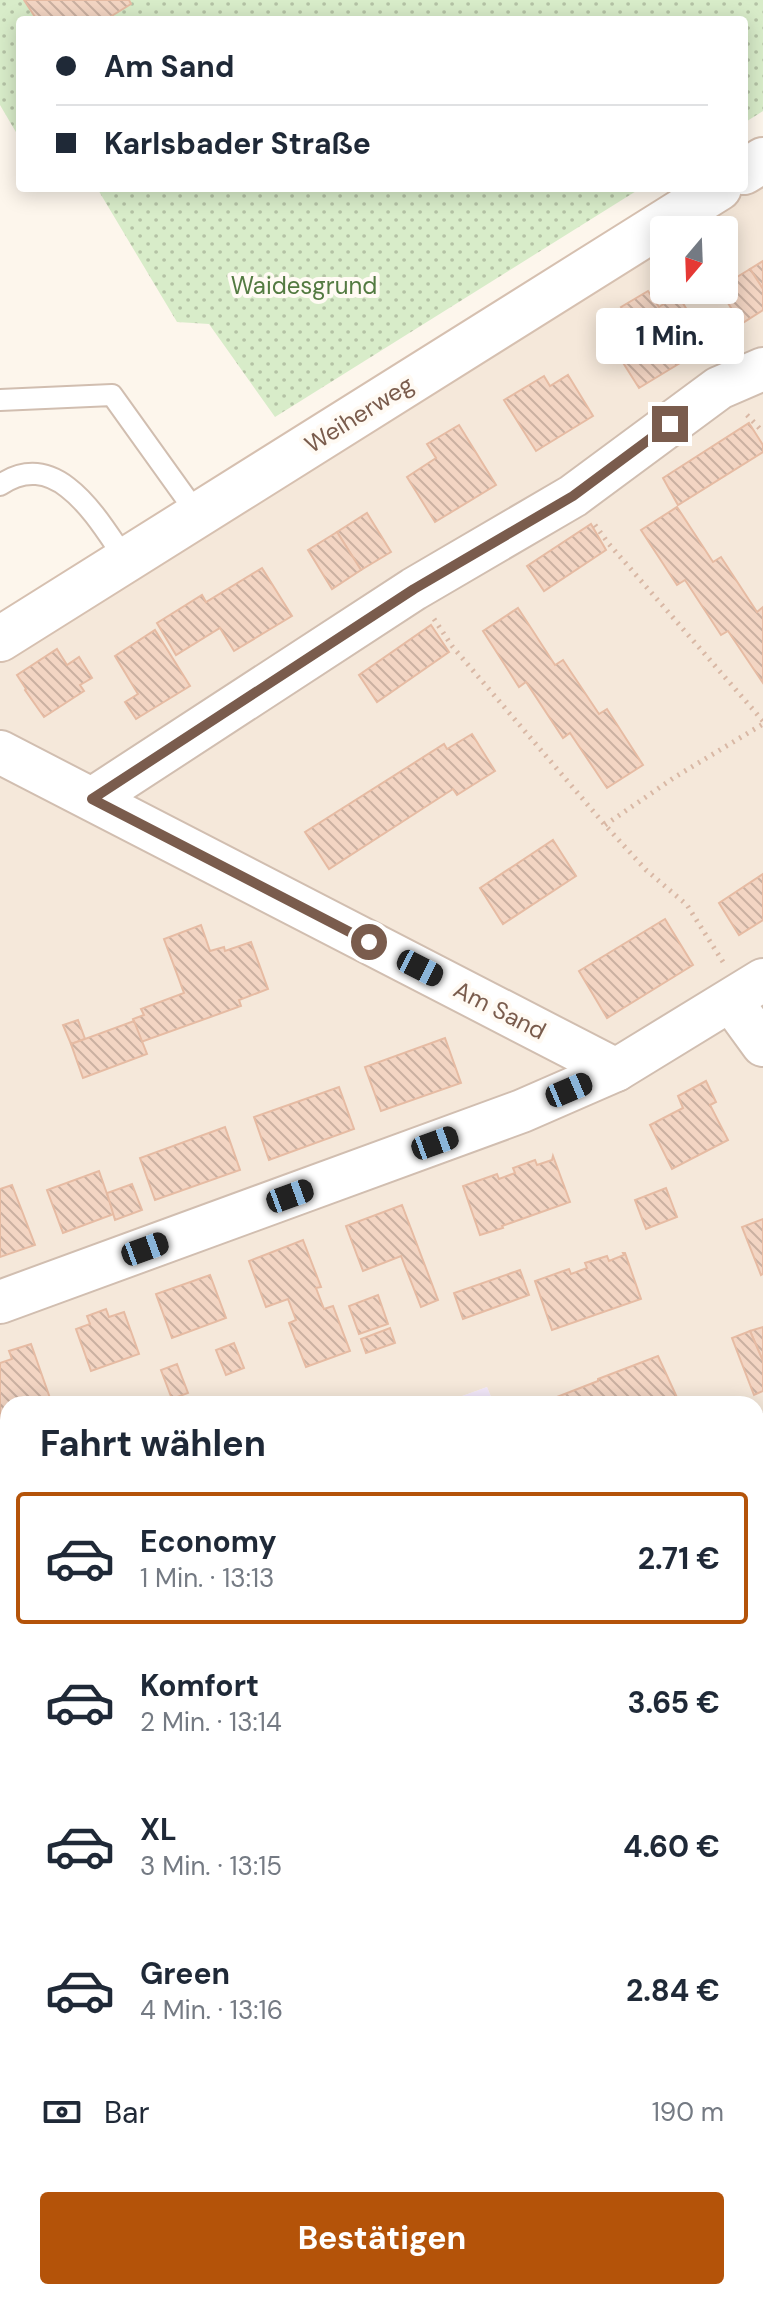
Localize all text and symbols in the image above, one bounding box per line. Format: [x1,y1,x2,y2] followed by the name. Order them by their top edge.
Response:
[104,47,234,86] text: Am Sand
[104,124,371,163] text: Karlsbader Straße
[650,216,738,304] north arrow
[650,216,738,304] map controls
[231,270,377,301] park label: Waidesgrund
[596,308,744,364] callout: 1 Min.
[636,319,704,353] text: 1 Min.
[299,368,419,460] street label: Weiherweg
[652,406,688,442] route end
[351,924,387,960] route start
[393,946,447,990] car
[449,974,551,1046] street label: Am Sand
[542,1070,596,1110] car
[408,1124,462,1162] car
[263,1177,317,1215] car
[118,1230,172,1268] car
[40,1420,266,1467] text: Fahrt wählen
[44,1522,116,1594] icon: car
[140,1522,277,1561] text: Economy
[638,1539,720,1578] text: 2.71 €
[140,1561,274,1595] text: 1 Min. · 13:13
[44,1666,116,1738] icon: car
[140,1666,259,1705] text: Komfort
[627,1683,720,1722] text: 3.65 €
[140,1705,282,1739] text: 2 Min. · 13:14
[44,1810,116,1882] icon: car
[140,1810,177,1849] text: XL
[623,1827,720,1866] text: 4.60 €
[140,1849,282,1883] text: 3 Min. · 13:15
[44,1954,116,2026] icon: car
[140,1954,230,1993] text: Green
[626,1971,720,2010] text: 2.84 €
[140,1993,283,2027] text: 4 Min. · 13:16
[40,2090,84,2134] icon: cash
[104,2093,150,2132] text: Bar
[652,2095,724,2129] text: 190 m
[40,2192,724,2284] button: Bestätigen

